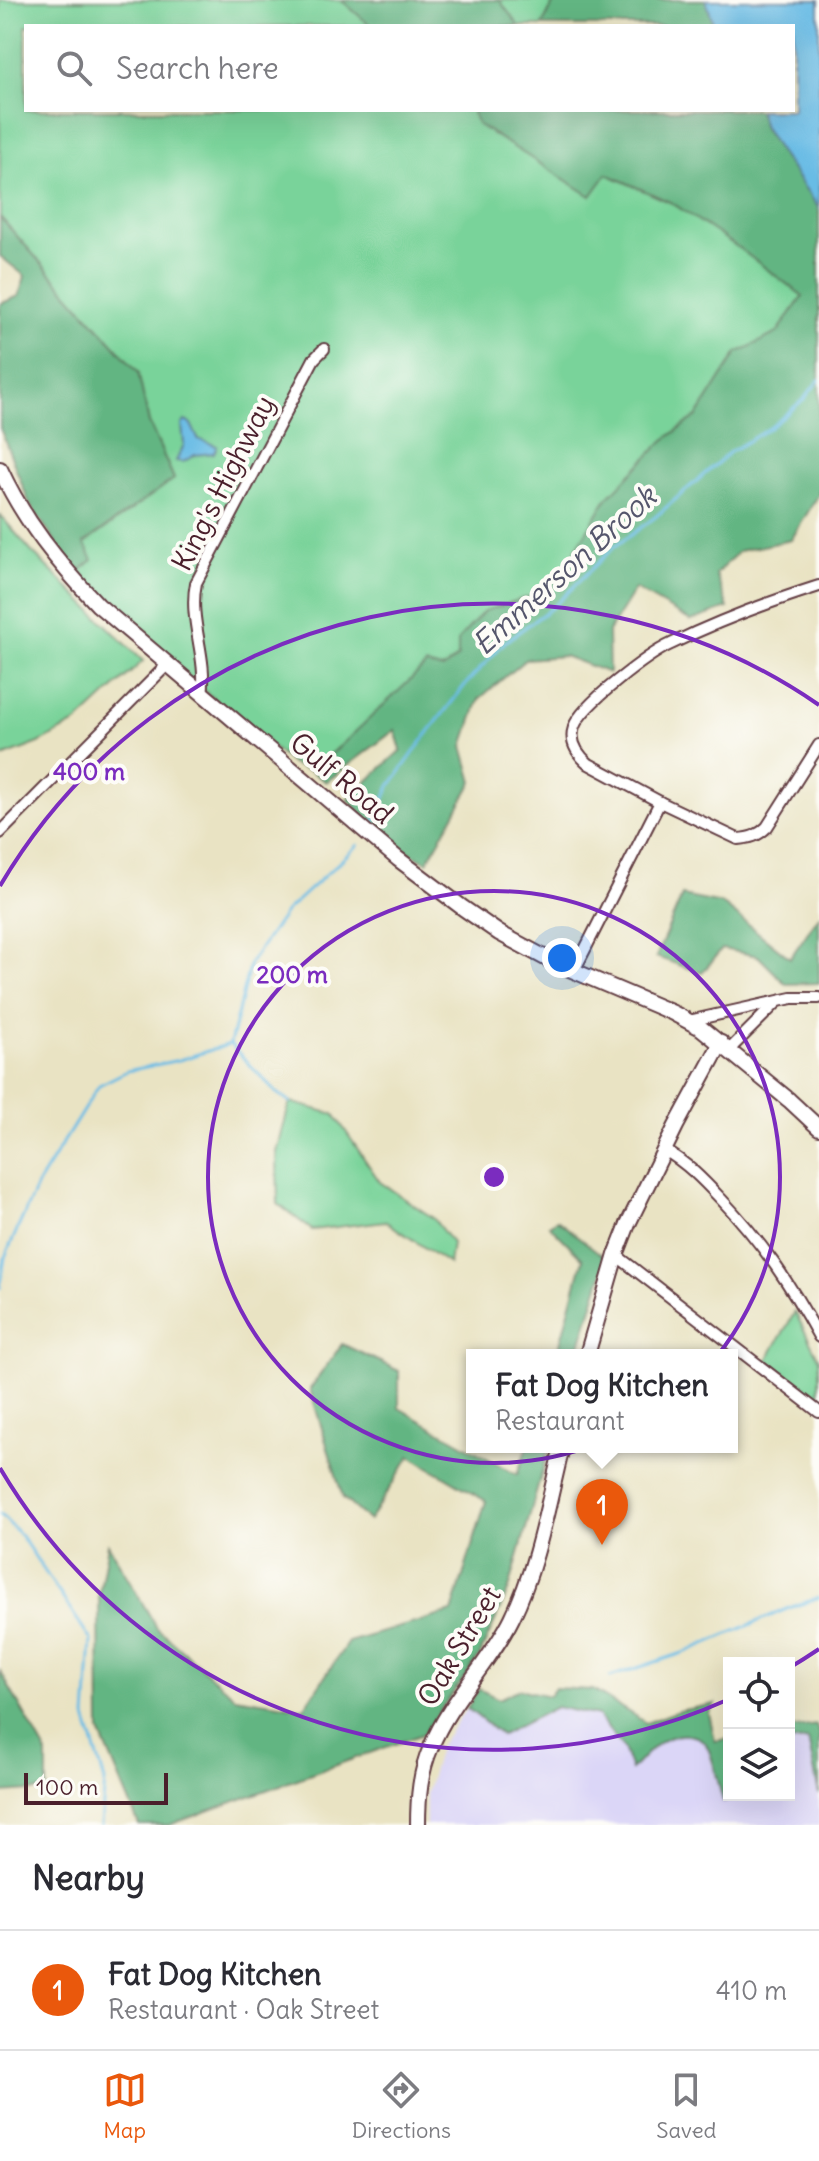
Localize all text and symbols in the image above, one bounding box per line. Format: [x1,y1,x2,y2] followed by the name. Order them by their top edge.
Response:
[24,24,795,112] search box
[52,46,96,90] icon: search
[116,49,279,87] text: Search here
[163,389,283,577] street label: King's Highway
[464,476,665,662] water label: Emmerson Brook
[283,724,401,832] street label: Gulf Road
[53,756,125,786] text: 400 m
[542,938,582,978] your location
[256,959,328,989] text: 200 m
[480,1163,508,1191] centre of rings
[466,1349,738,1453] popup
[495,1366,709,1404] text: Fat Dog Kitchen
[495,1404,625,1437] text: Restaurant
[576,1479,628,1545] pin: 1
[409,1580,509,1712] street label: Oak Street
[723,1657,795,1801] map controls
[723,1657,795,1729] button: locate
[723,1729,795,1801] button: layers
[24,1769,168,1805] scale bar
[36,1773,98,1801] text: 100 m
[32,1856,145,1899] text: Nearby
[108,1955,321,1993] text: Fat Dog Kitchen
[53,1974,63,2007] text: 1
[716,1974,787,2007] text: 410 m
[108,1993,379,2026] text: Restaurant · Oak Street
[103,2068,147,2144] tab: Map
[352,2068,451,2144] tab: Directions
[656,2068,716,2144] tab: Saved

